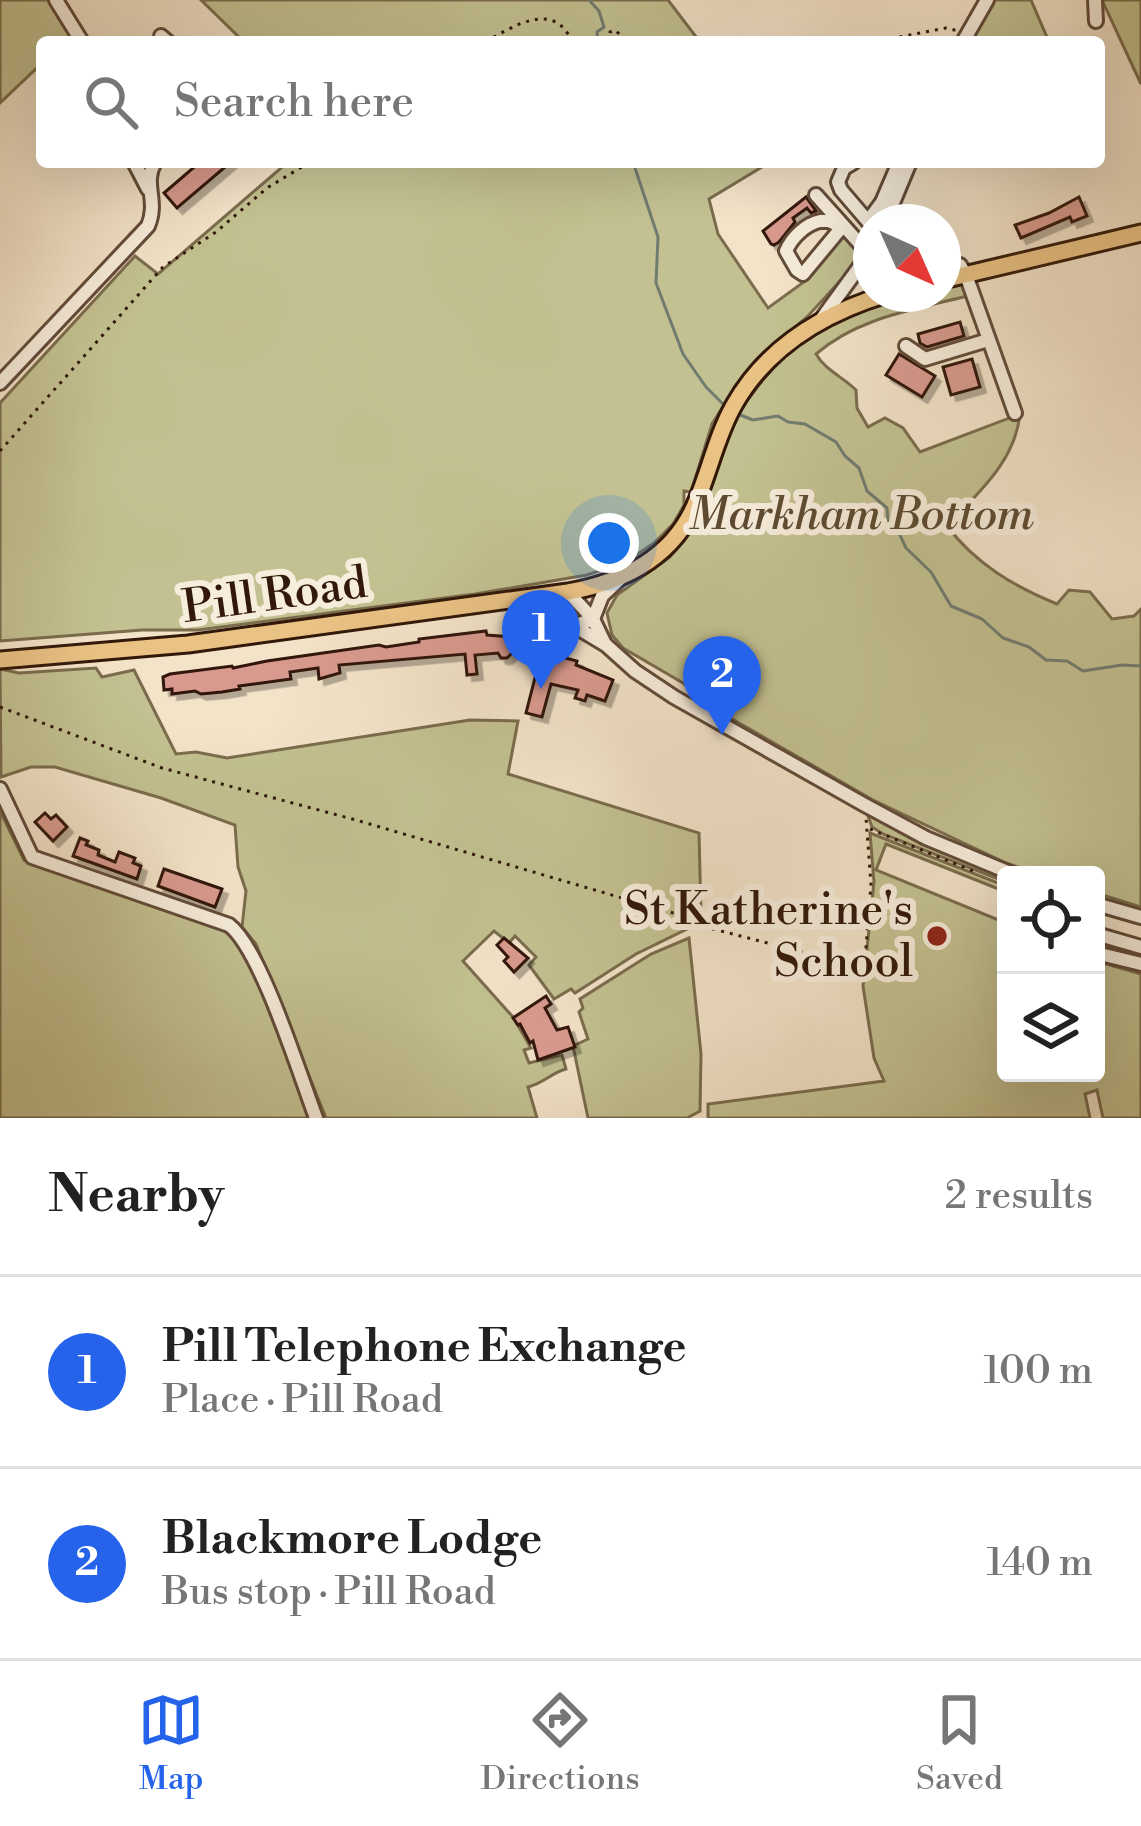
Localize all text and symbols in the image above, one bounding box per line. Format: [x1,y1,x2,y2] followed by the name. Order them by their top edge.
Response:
[36,36,1105,168] search box
[78,69,144,135] icon: search
[174,74,414,131] text: Search here
[853,204,961,312] north arrow
[688,487,1034,544] park label: Markham Bottom
[579,513,639,573] your location
[179,555,371,637] street label: Pill Road
[502,590,580,689] pin: 1
[683,636,761,735] pin: 2
[997,866,1105,1082] map controls
[997,866,1105,974] button: locate
[624,882,913,991] place label: St Katherine's School
[924,923,950,949] marker: St Katherine's School
[997,974,1105,1082] button: layers
[48,1164,224,1228] text: Nearby
[945,1172,1093,1221] text: 2 results
[162,1319,687,1376] text: Pill Telephone Exchange
[78,1347,96,1396] text: 1
[984,1347,1093,1396] text: 100 m
[162,1376,443,1425] text: Place · Pill Road
[162,1511,542,1568] text: Blackmore Lodge
[75,1539,99,1588] text: 2
[986,1539,1093,1588] text: 140 m
[162,1568,496,1617] text: Bus stop · Pill Road
[138,1687,204,1800] tab: Map
[481,1687,640,1800] tab: Directions
[916,1687,1003,1800] tab: Saved

